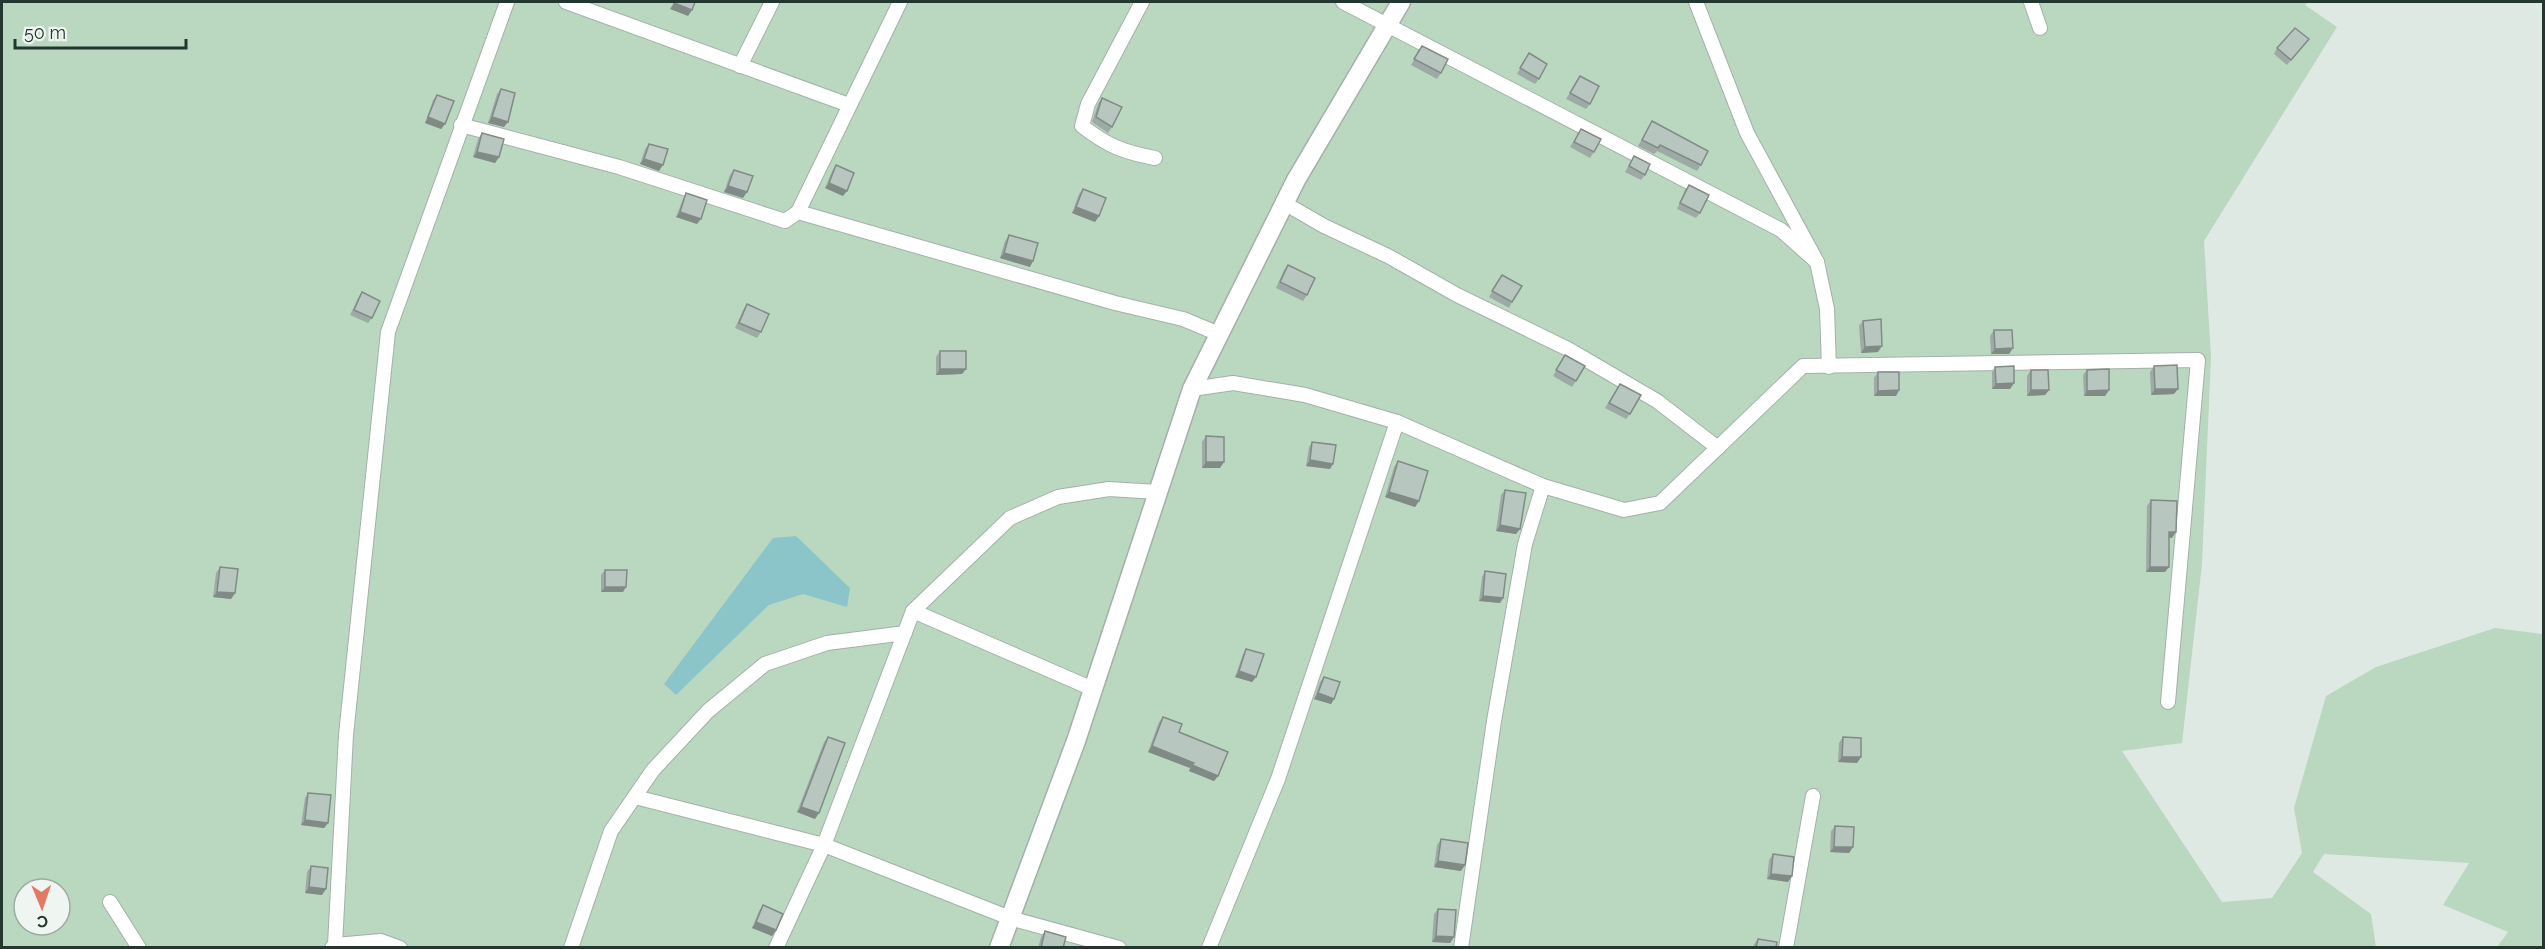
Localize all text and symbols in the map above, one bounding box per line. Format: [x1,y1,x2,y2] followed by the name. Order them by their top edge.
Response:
[15,12,186,50] scale bar
[24,22,66,43] text: 50 m
[12,877,72,937] north arrow
[37,912,48,931] text: С

